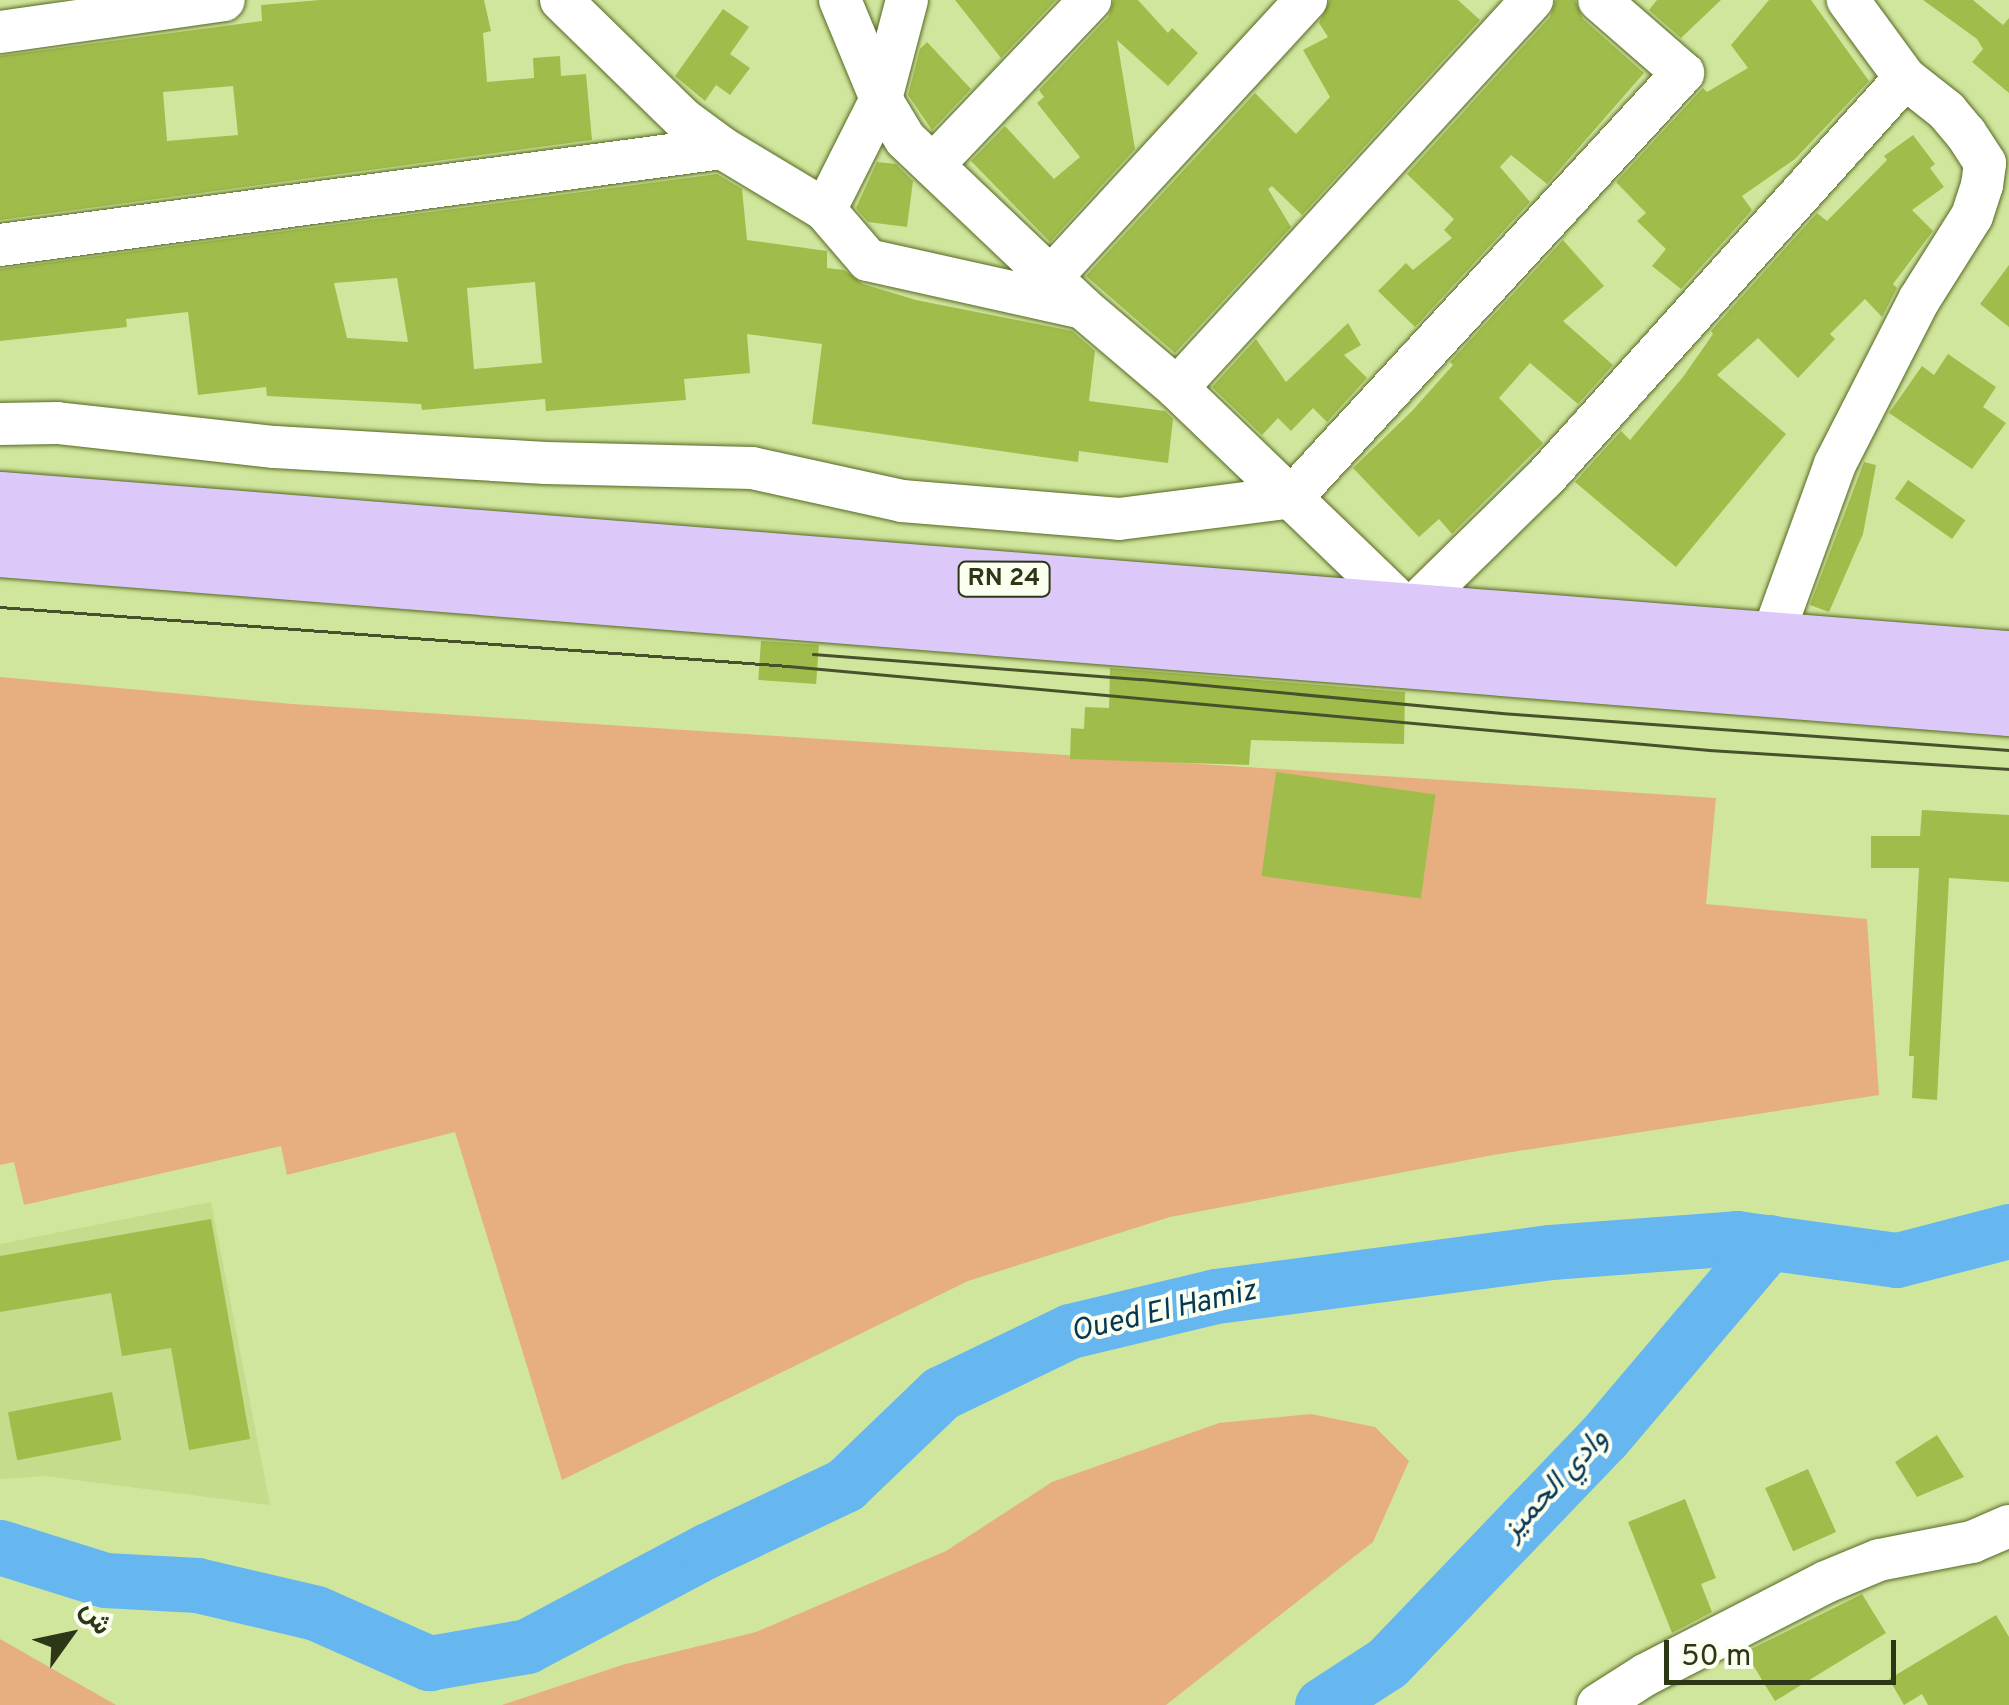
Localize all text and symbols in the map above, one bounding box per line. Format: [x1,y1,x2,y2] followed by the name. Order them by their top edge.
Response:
[956,559,1052,599] road number: RN 24
[1068,1274,1260,1352] water label: Oued El Hamiz
[1495,1422,1617,1548] water label: وادي الحميز
[20,1585,120,1685] north arrow
[71,1595,119,1643] text: ش
[1669,1620,1902,1682] scale bar
[1681,1639,1751,1676] text: 50 m

